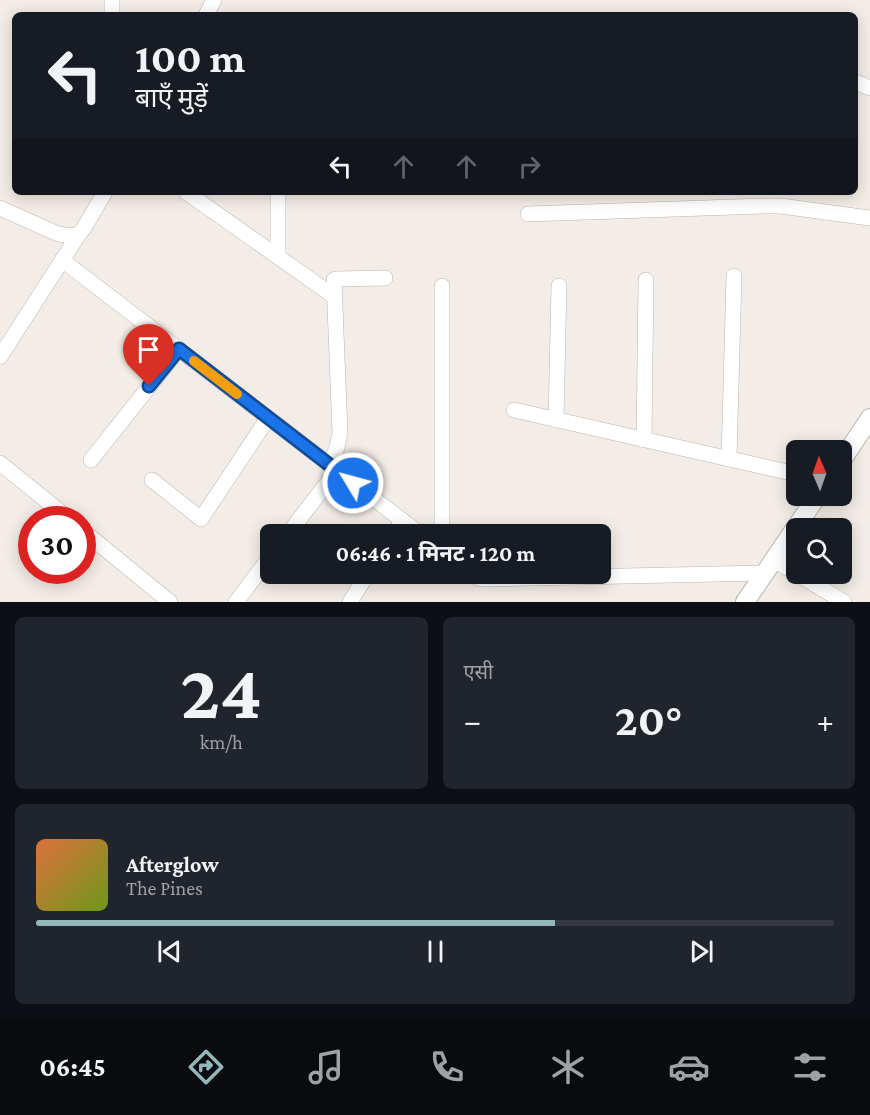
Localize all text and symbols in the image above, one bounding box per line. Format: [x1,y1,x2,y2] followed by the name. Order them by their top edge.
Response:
[135,34,245,81] text: 100 m
[36,36,114,114] icon: left
[135,83,208,113] text: बाएँ मुड़ें
[324,150,357,183] icon: left
[387,150,420,183] icon: ahead
[450,150,483,183] icon: ahead
[513,150,546,183] icon: right
[123,324,174,386] pin
[132,333,165,366] icon: arrive
[786,440,852,506] north arrow
[786,440,852,584] map controls
[321,451,385,515] position arrow
[18,506,96,584] speed limit sign: 30
[786,518,852,584] button: search
[336,541,535,566] text: 06:46 · 1 मिनट · 120 m
[180,648,262,735] text: 24
[464,661,493,683] text: एसी
[615,695,683,745] text: 20°
[464,702,481,739] text: −
[817,702,834,739] text: +
[200,731,243,753] text: km/h
[126,852,219,877] text: Afterglow
[126,877,203,899] text: The Pines
[153,935,186,968] icon: previous
[419,935,452,968] icon: pause
[685,935,718,968] icon: next
[185,1046,227,1088] icon: directions
[305,1046,347,1088] icon: music
[426,1046,468,1088] icon: phone
[547,1046,589,1088] icon: climate
[668,1046,710,1088] icon: car
[789,1046,831,1088] icon: filters
[39,1052,106,1082] text: 06:45

